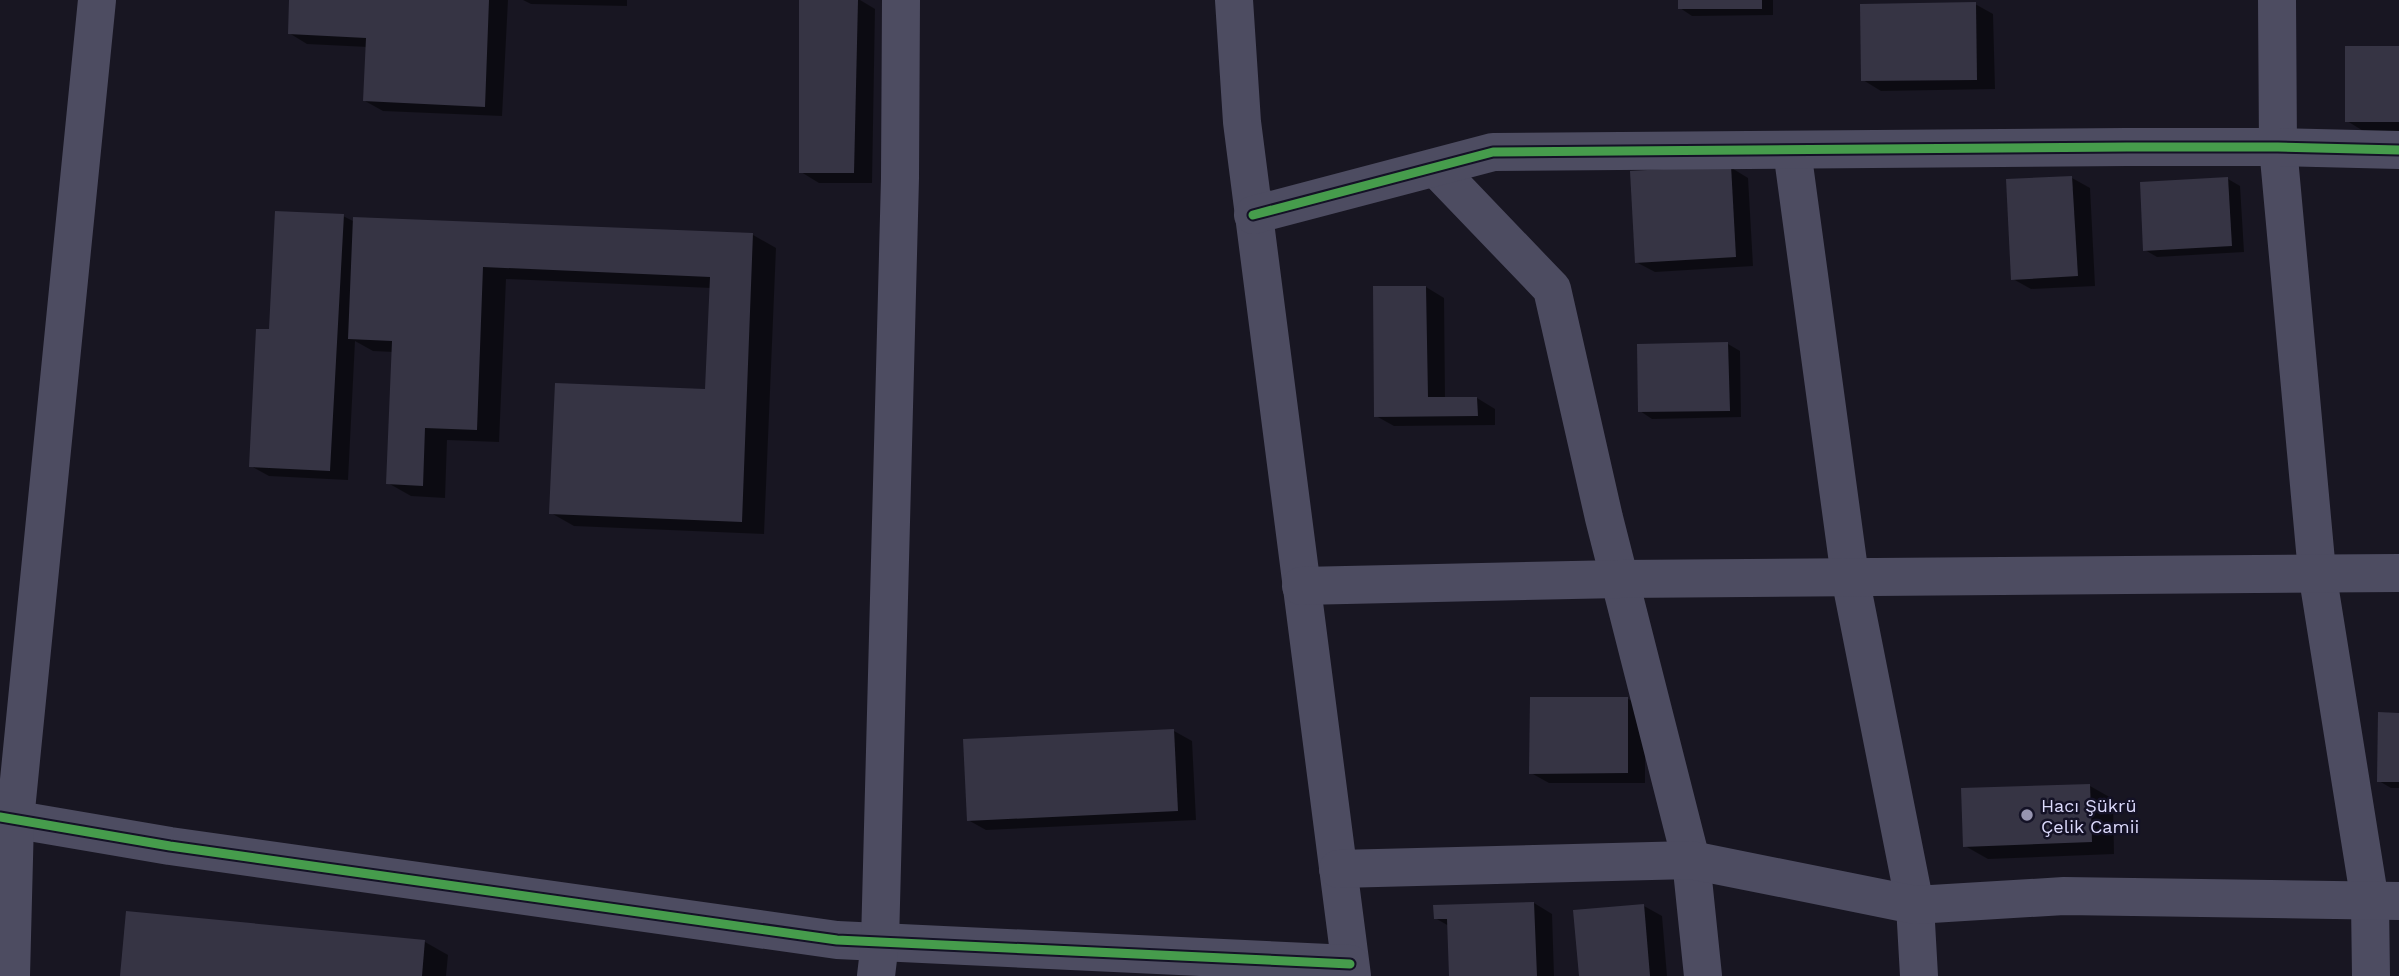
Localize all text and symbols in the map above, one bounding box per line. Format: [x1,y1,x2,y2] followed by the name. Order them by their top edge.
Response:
[2041,795,2139,837] place label: Hacı Şükrü Çelik Camii
[2019,807,2035,823] marker: Hacı Şükrü Çelik Camii

